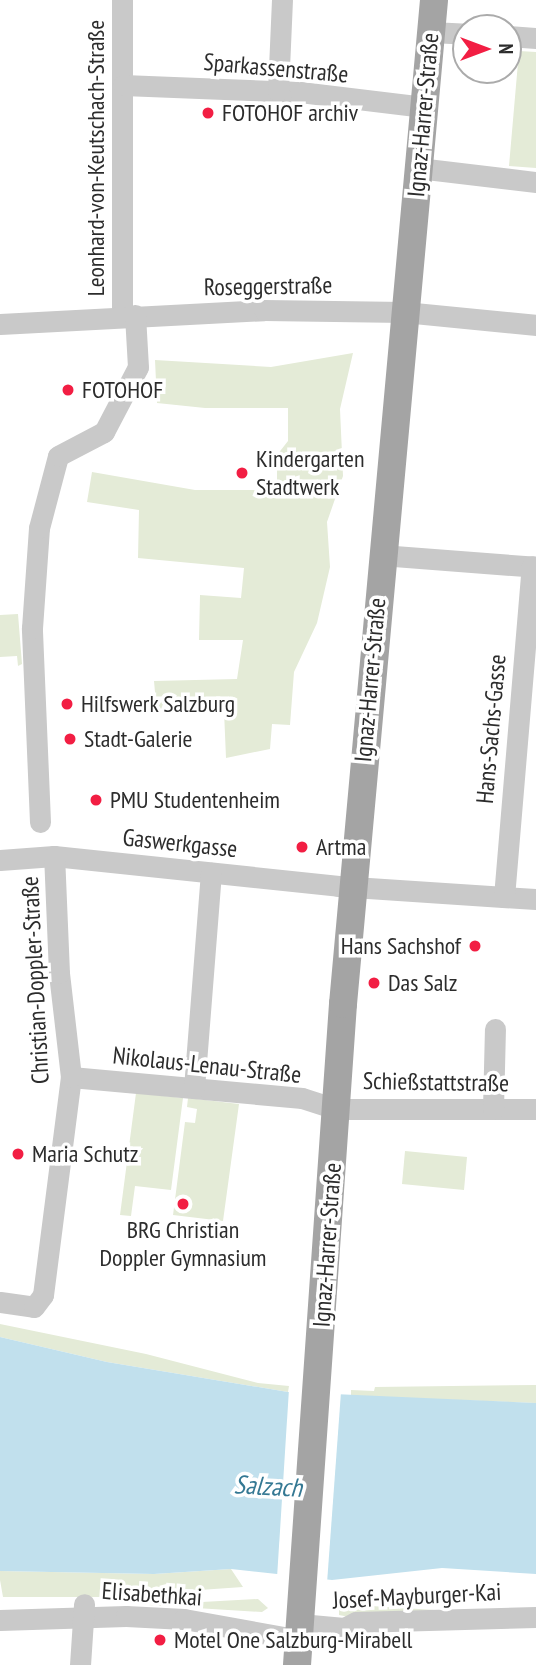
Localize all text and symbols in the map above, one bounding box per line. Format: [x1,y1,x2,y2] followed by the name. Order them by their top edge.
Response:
[452,14,522,84] north arrow
[82,20,110,296] street label: Leonhard-von-Keutschach-Straße
[401,32,445,198] street label: Ignaz-Harrer-Straße
[494,44,518,54] text: N
[203,47,349,89] street label: Sparkassenstraße
[222,99,358,127] place label: FOTOHOF archiv
[200,105,216,121] marker: FOTOHOF archiv
[203,270,333,302] street label: Roseggerstraße
[82,376,163,404] place label: FOTOHOF
[60,382,76,398] marker: FOTOHOF
[256,445,364,501] place label: Kindergarten Stadtwerk
[234,465,250,481] marker: Kindergarten Stadtwerk
[348,597,392,763] street label: Ignaz-Harrer-Straße
[470,653,512,805] street label: Hans-Sachs-Gasse
[81,690,236,718] place label: Hilfswerk Salzburg
[59,696,75,712] marker: Hilfswerk Salzburg
[84,725,193,753] place label: Stadt-Galerie
[62,731,78,747] marker: Stadt-Galerie
[110,786,280,814] place label: PMU Studentenheim
[88,792,104,808] marker: PMU Studentenheim
[121,823,239,863] street label: Gaswerkgasse
[316,833,366,861] place label: Artma
[294,839,310,855] marker: Artma
[15,875,55,1085] street label: Christian-Doppler-Straße
[341,932,461,960] place label: Hans Sachshof
[467,938,483,954] marker: Hans Sachshof
[388,969,458,997] place label: Das Salz
[366,975,382,991] marker: Das Salz
[111,1041,303,1089] street label: Nikolaus-Lenau-Straße
[363,1066,509,1098] street label: Schießstattstraße
[32,1140,138,1168] place label: Maria Schutz
[10,1146,26,1162] marker: Maria Schutz
[307,1162,347,1328] street label: Ignaz-Harrer-Straße
[175,1196,191,1212] marker: BRG Christian Doppler Gymnasium
[100,1216,266,1272] place label: BRG Christian Doppler Gymnasium
[233,1469,303,1503] water label: Salzach
[101,1576,203,1612] street label: Elisabethkai
[332,1577,502,1615] street label: Josef-Mayburger-Kai
[174,1626,412,1654] place label: Motel One Salzburg-Mirabell
[152,1632,168,1648] marker: Motel One Salzburg-Mirabell

